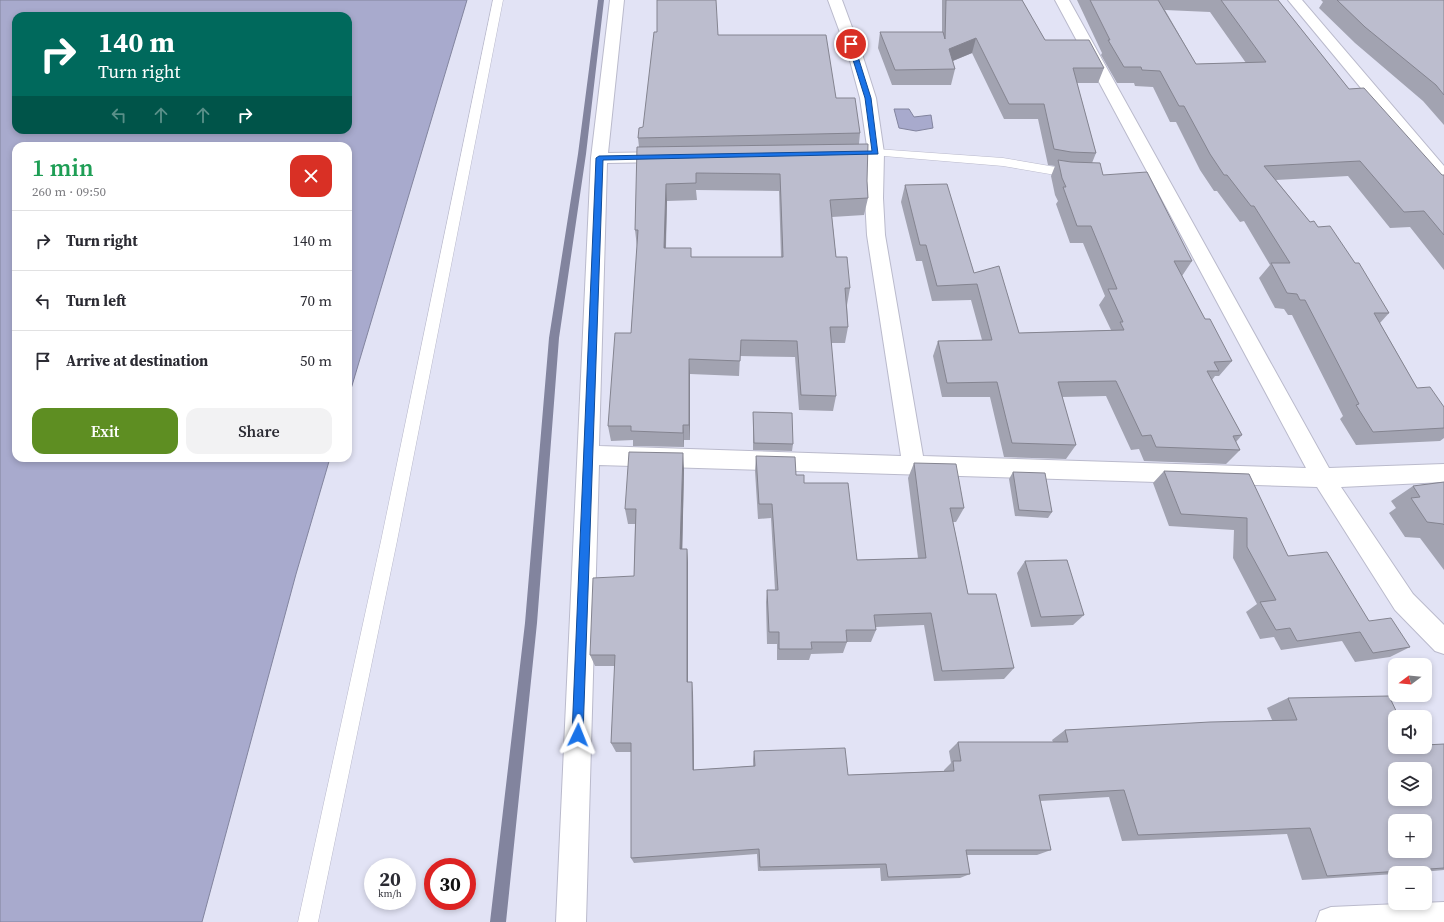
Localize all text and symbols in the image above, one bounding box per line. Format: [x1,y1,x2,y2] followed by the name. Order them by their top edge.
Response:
[98,23,175,61] text: 140 m
[834,27,868,61] pin
[32,28,84,80] icon: right
[840,33,862,55] icon: arrive
[98,59,180,84] text: Turn right
[108,104,130,126] icon: left
[150,104,172,126] icon: ahead
[192,104,214,126] icon: ahead
[234,104,256,126] icon: right
[32,151,94,184] text: 1 min
[290,155,332,197] button: close
[32,183,106,200] text: 260 m · 09:50
[32,230,54,252] icon: right
[66,230,138,251] text: Turn right
[292,230,332,251] text: 140 m
[32,290,54,312] icon: left
[66,290,126,311] text: Turn left
[300,290,332,311] text: 70 m
[32,350,54,372] icon: arrive
[66,350,208,371] text: Arrive at destination
[300,350,332,371] text: 50 m
[32,408,178,454] button: Exit
[186,408,332,454] button: Share
[1388,658,1432,702] north arrow
[1388,658,1432,910] map controls
[1388,710,1432,754] button: sound
[557,714,599,756] position arrow
[1388,762,1432,806] button: layers
[1388,814,1432,858] button: +
[424,858,476,910] speed limit sign: 30
[379,865,401,893] text: 20
[1388,866,1432,910] button: −
[378,887,402,900] text: km/h

